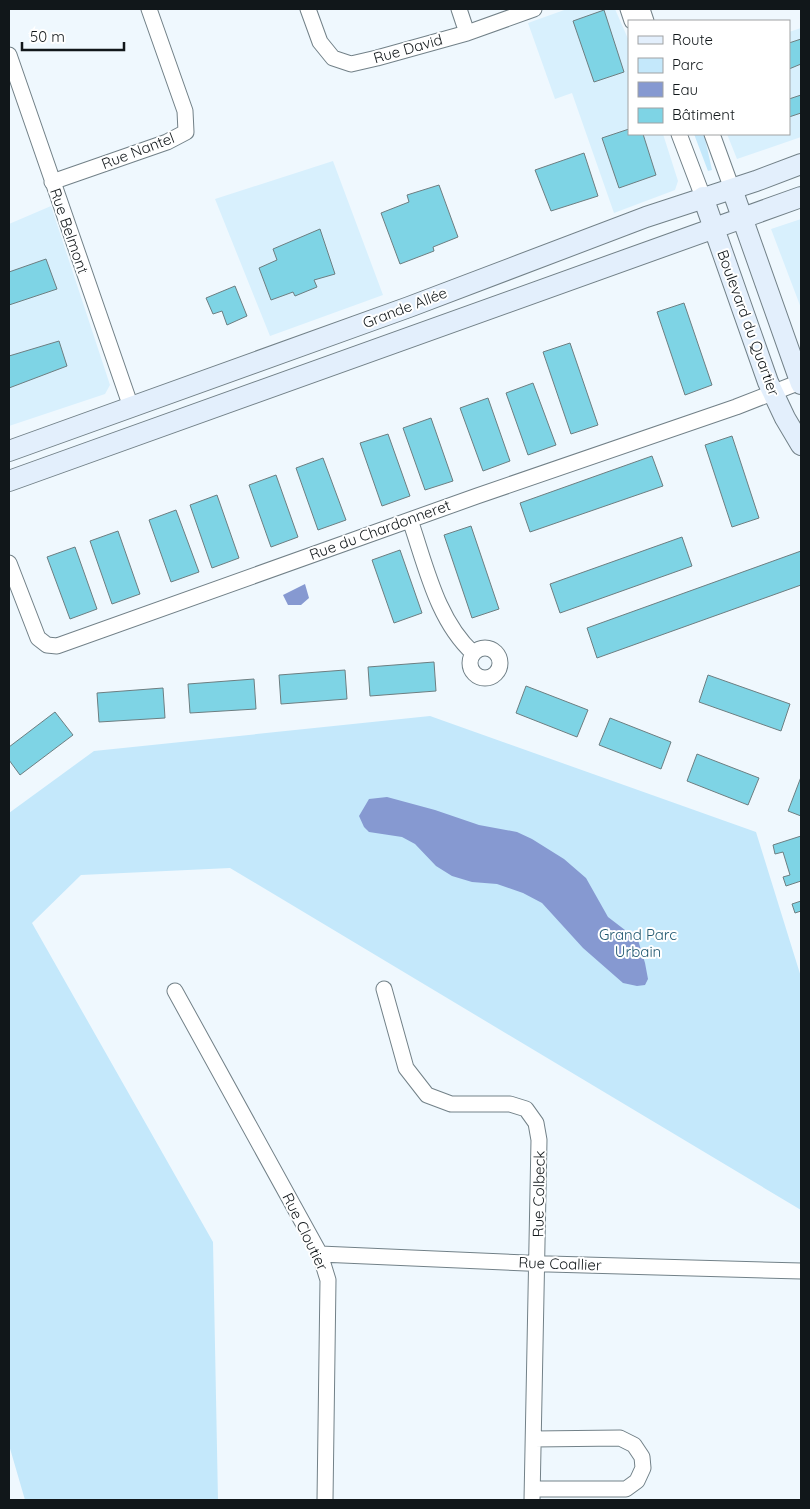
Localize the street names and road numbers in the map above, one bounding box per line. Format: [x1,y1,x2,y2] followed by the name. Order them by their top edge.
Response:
[371,30,445,67] street label: Rue David
[99,128,177,173] street label: Rue Nantel
[46,186,93,276] street label: Rue Belmont
[713,247,784,399] street label: Boulevard du Quartier
[360,283,450,332] street label: Grande Allée
[307,495,453,564] street label: Rue du Chardonneret
[528,1150,549,1237] street label: Rue Colbeck
[278,1190,333,1274] street label: Rue Cloutier
[518,1253,602,1274] street label: Rue Coallier

